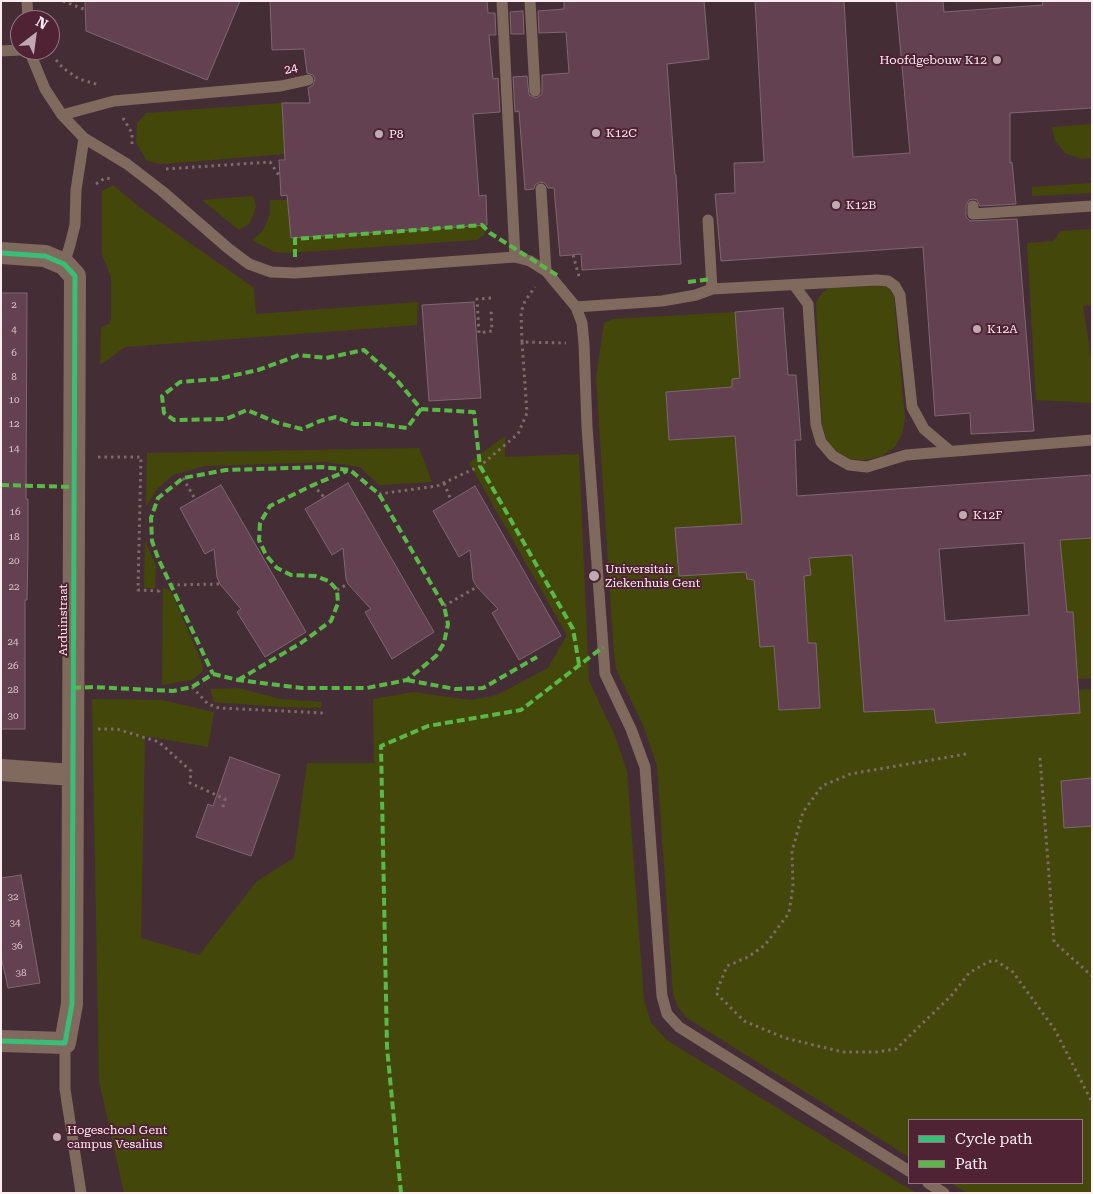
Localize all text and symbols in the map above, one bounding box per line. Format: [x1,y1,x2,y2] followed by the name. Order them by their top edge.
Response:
[10,10,60,60] north arrow
[33,13,51,32] text: N
[879,53,987,67] place label: Hoofdgebouw K12
[991,54,1003,66] marker: Hoofdgebouw K12
[283,60,299,78] street label: 24
[606,126,637,140] place label: K12C
[389,127,403,141] place label: P8
[590,127,602,139] marker: K12C
[373,128,385,140] marker: P8
[846,198,876,212] place label: K12B
[830,199,842,211] marker: K12B
[11,299,17,311] house number: 2
[987,322,1018,336] place label: K12A
[971,323,983,335] marker: K12A
[11,324,17,336] house number: 4
[11,347,17,359] house number: 6
[11,371,17,383] house number: 8
[8,394,20,406] house number: 10
[8,418,20,430] house number: 12
[8,443,20,455] house number: 14
[9,506,21,518] house number: 16
[973,508,1002,522] place label: K12F
[957,509,969,521] marker: K12F
[8,531,20,543] house number: 18
[8,555,20,567] house number: 20
[605,562,700,590] place label: Universitair Ziekenhuis Gent
[587,569,601,583] marker: Universitair Ziekenhuis Gent
[8,581,20,593] house number: 22
[56,584,70,656] street label: Arduinstraat
[7,636,19,648] house number: 24
[7,660,19,672] house number: 26
[7,684,19,696] house number: 28
[7,710,19,722] house number: 30
[7,891,19,903] house number: 32
[9,917,21,929] house number: 34
[11,940,23,952] house number: 36
[15,967,27,979] house number: 38
[908,1119,1083,1184] legend
[67,1123,167,1151] place label: Hogeschool Gent campus Vesalius
[955,1130,1032,1148] text: Cycle path
[51,1131,63,1143] marker: Hogeschool Gent campus Vesalius
[955,1155,988,1173] text: Path

